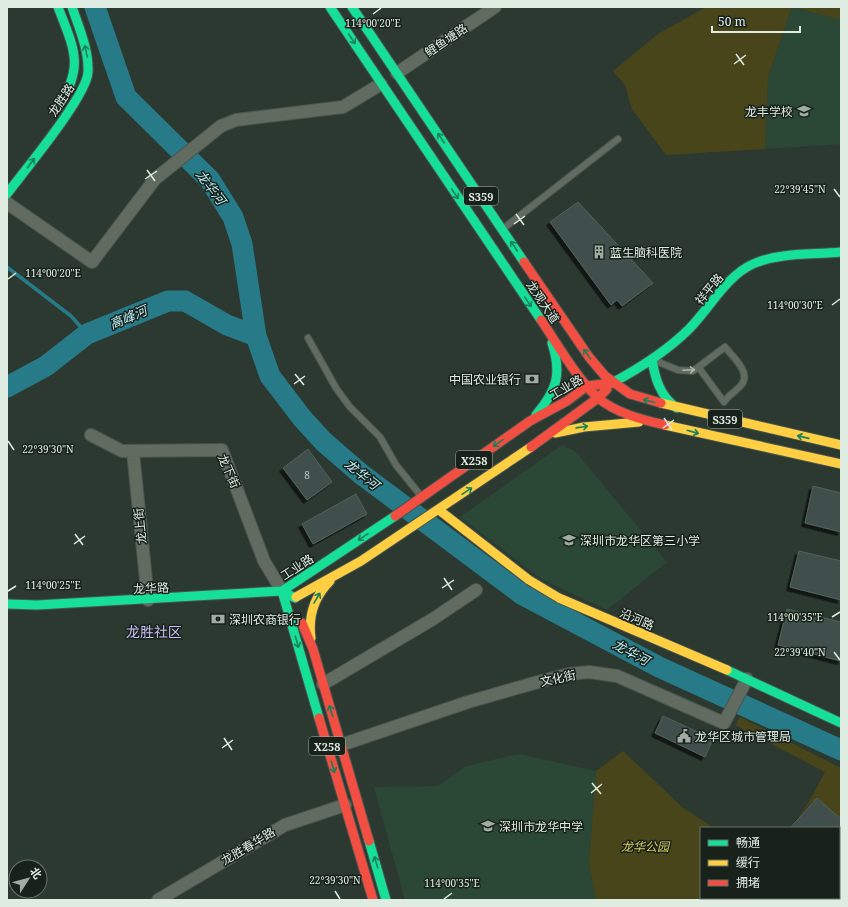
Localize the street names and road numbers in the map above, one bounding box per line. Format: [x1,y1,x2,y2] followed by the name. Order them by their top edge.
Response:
[421,20,471,60] street label: 鲤鱼塘路
[44,80,78,120] street label: 龙胜路
[464,187,498,205] road number: S359
[691,270,727,308] street label: 祥平路
[523,277,563,327] street label: 龙观大道
[546,371,586,403] street label: 工业路
[708,410,742,428] road number: S359
[214,451,244,491] street label: 龙下街
[456,451,492,469] road number: X258
[130,507,150,545] street label: 龙上街
[277,550,317,584] street label: 工业路
[133,579,169,597] street label: 龙华路
[617,604,657,634] street label: 沿河路
[539,666,577,690] street label: 文化街
[309,737,345,755] road number: X258
[218,823,278,869] street label: 龙胜春华路

